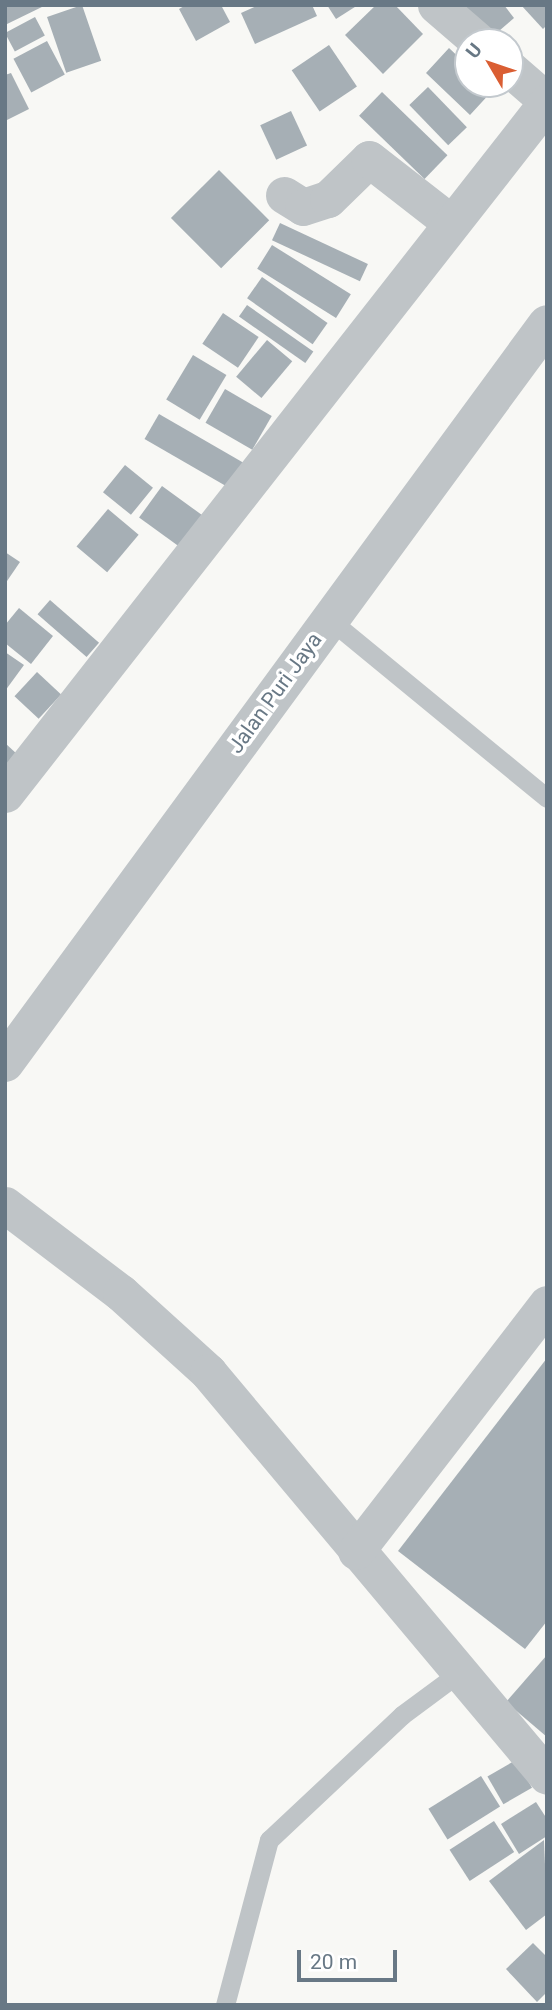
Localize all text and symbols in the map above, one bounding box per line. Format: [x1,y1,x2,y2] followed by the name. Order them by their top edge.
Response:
[454,28,524,98] north arrow
[461,39,487,63] text: U
[223,628,327,758] street label: Jalan Puri Jaya
[300,1937,400,1981] scale bar
[310,1950,357,1974] text: 20 m

